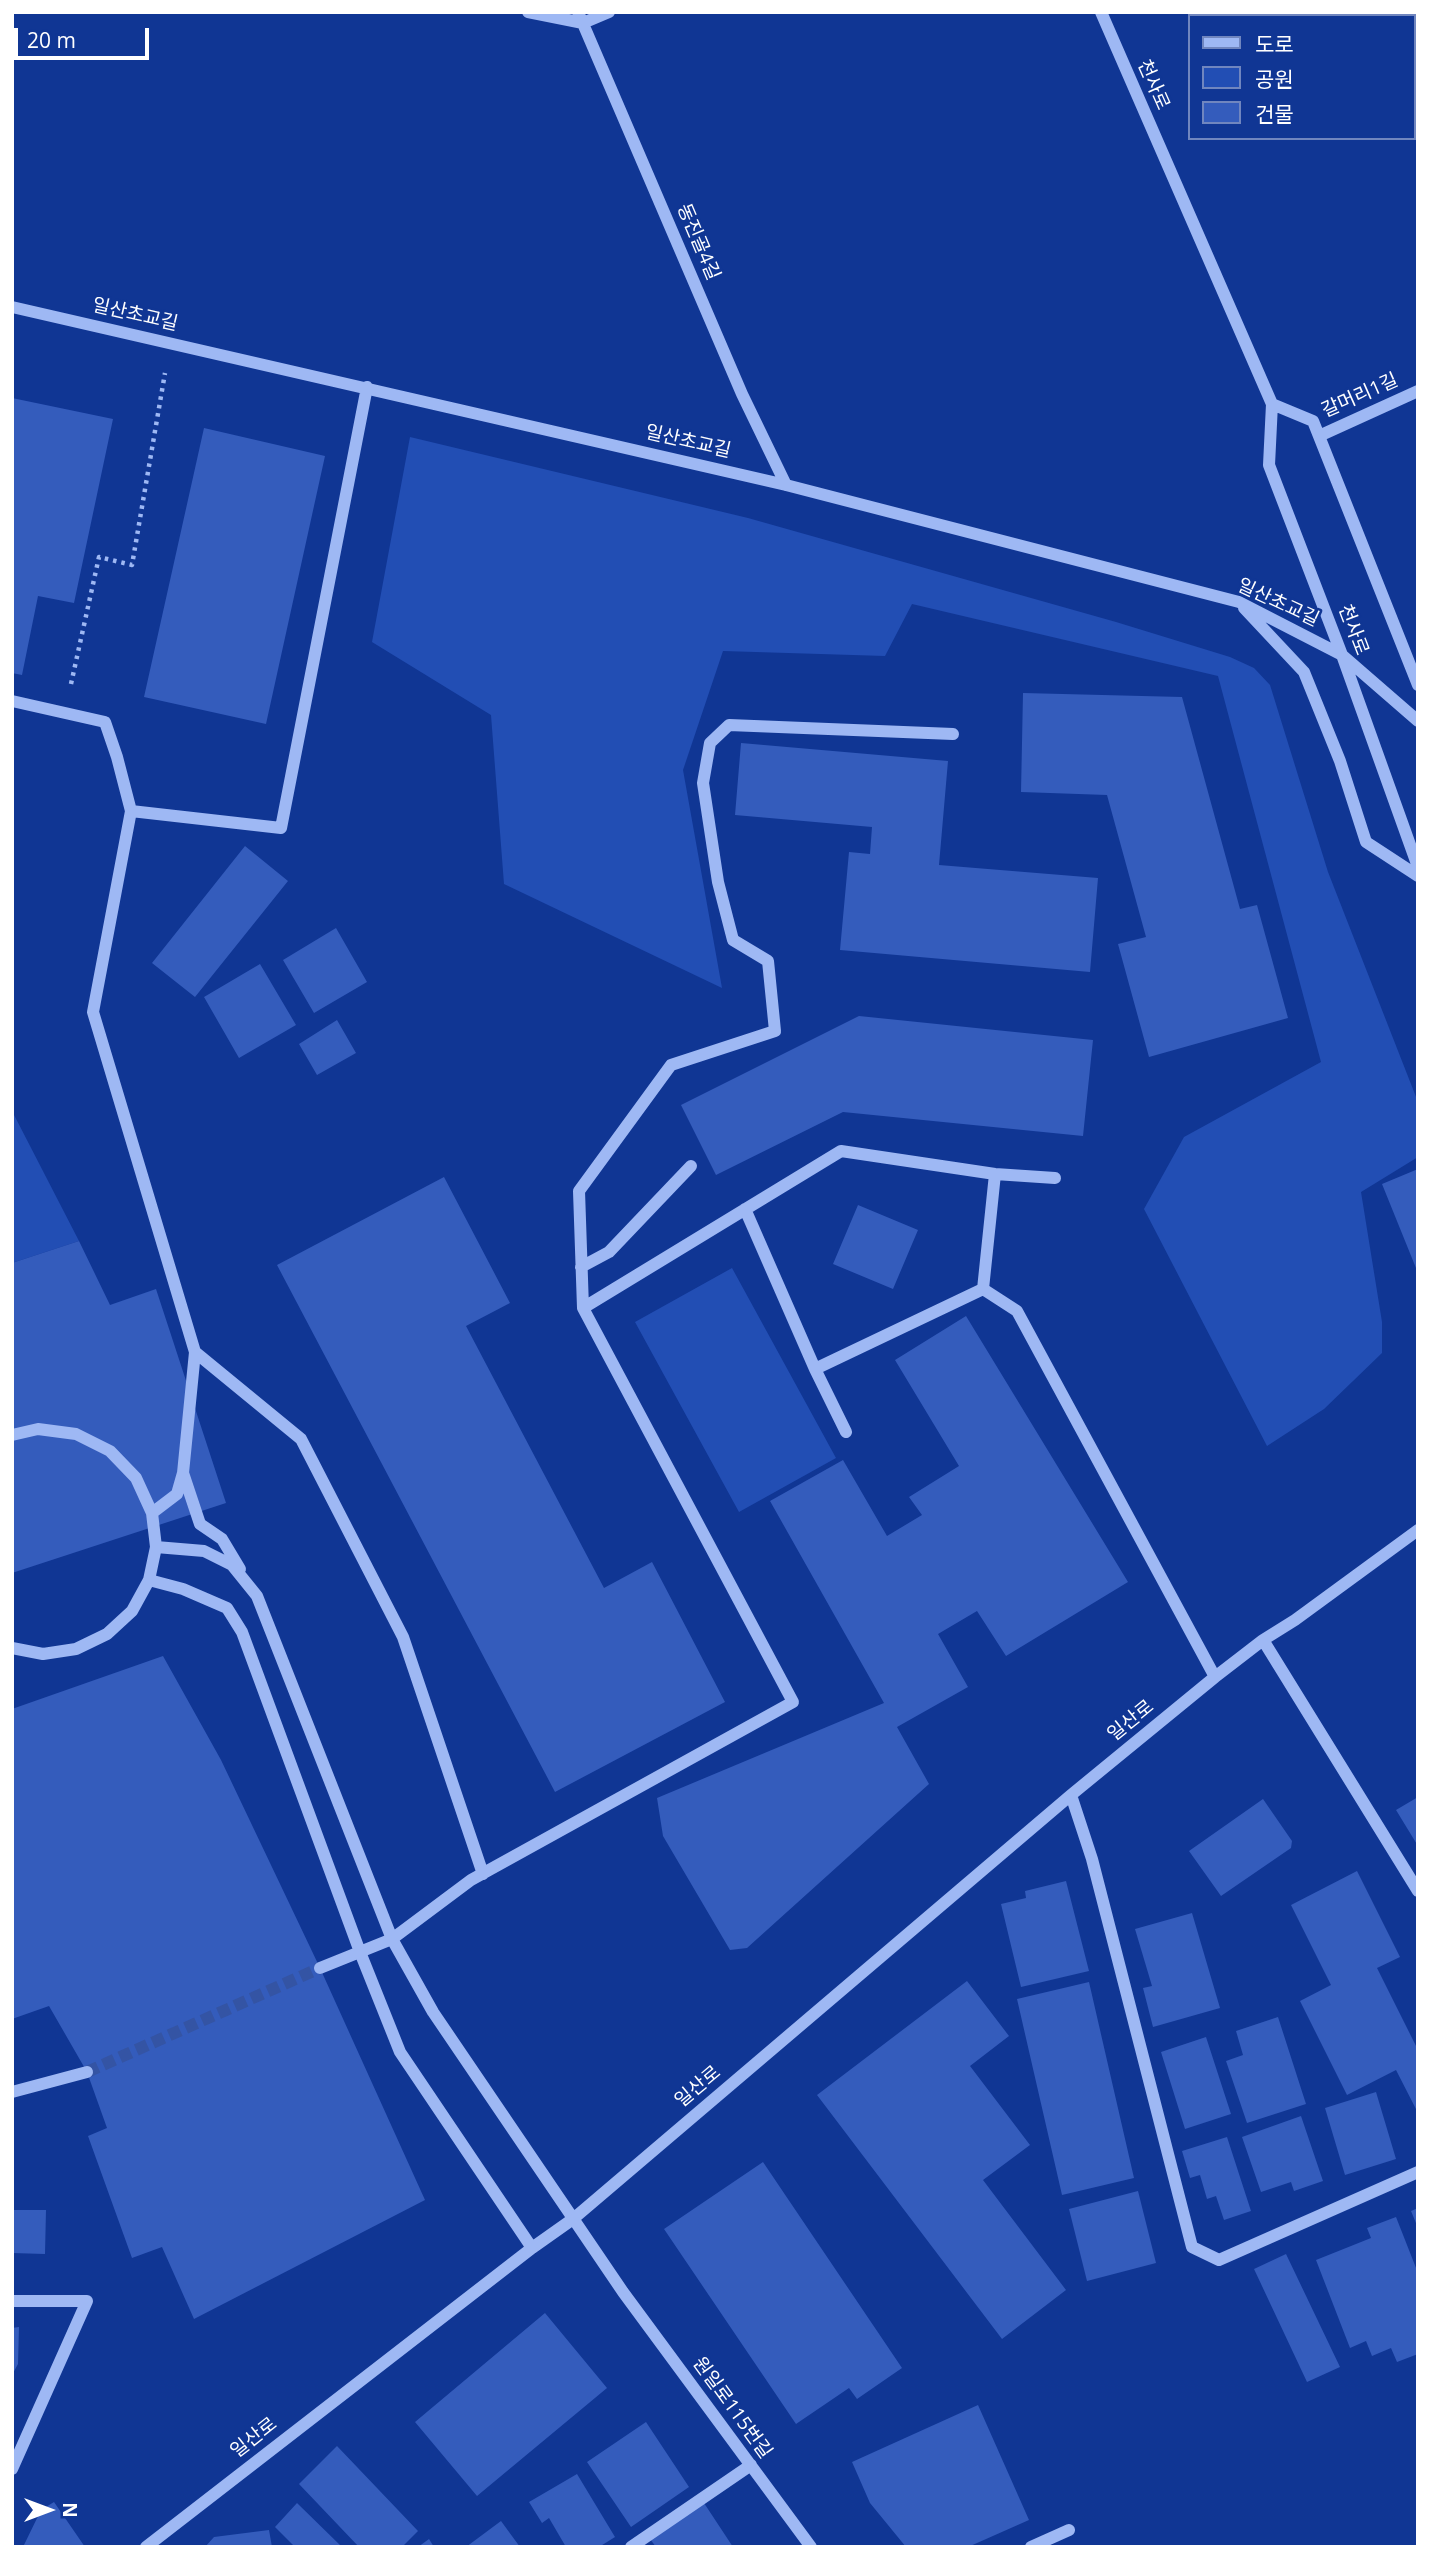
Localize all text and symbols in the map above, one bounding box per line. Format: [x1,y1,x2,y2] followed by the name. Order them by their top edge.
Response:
[18,14,152,58] scale bar
[1188,14,1416,140] legend
[27,26,76,54] text: 20 m
[1255,30,1294,58] text: 도로
[1132,56,1174,114] street label: 천사로
[1255,65,1294,93] text: 공원
[1255,100,1294,128] text: 건물
[672,200,724,284] street label: 동진골4길
[90,294,180,336] street label: 일산초교길
[1318,369,1402,423] street label: 갈머리1길
[643,421,733,463] street label: 일산초교길
[1234,574,1322,632] street label: 일산초교길
[1333,601,1373,659] street label: 천사로
[1103,1696,1159,1746] street label: 일산로
[671,2061,725,2113] street label: 일산로
[688,2353,776,2463] street label: 원일로115번길
[226,2413,282,2463] street label: 일산로
[14,2475,84,2545] north arrow
[57,2502,83,2518] text: N

